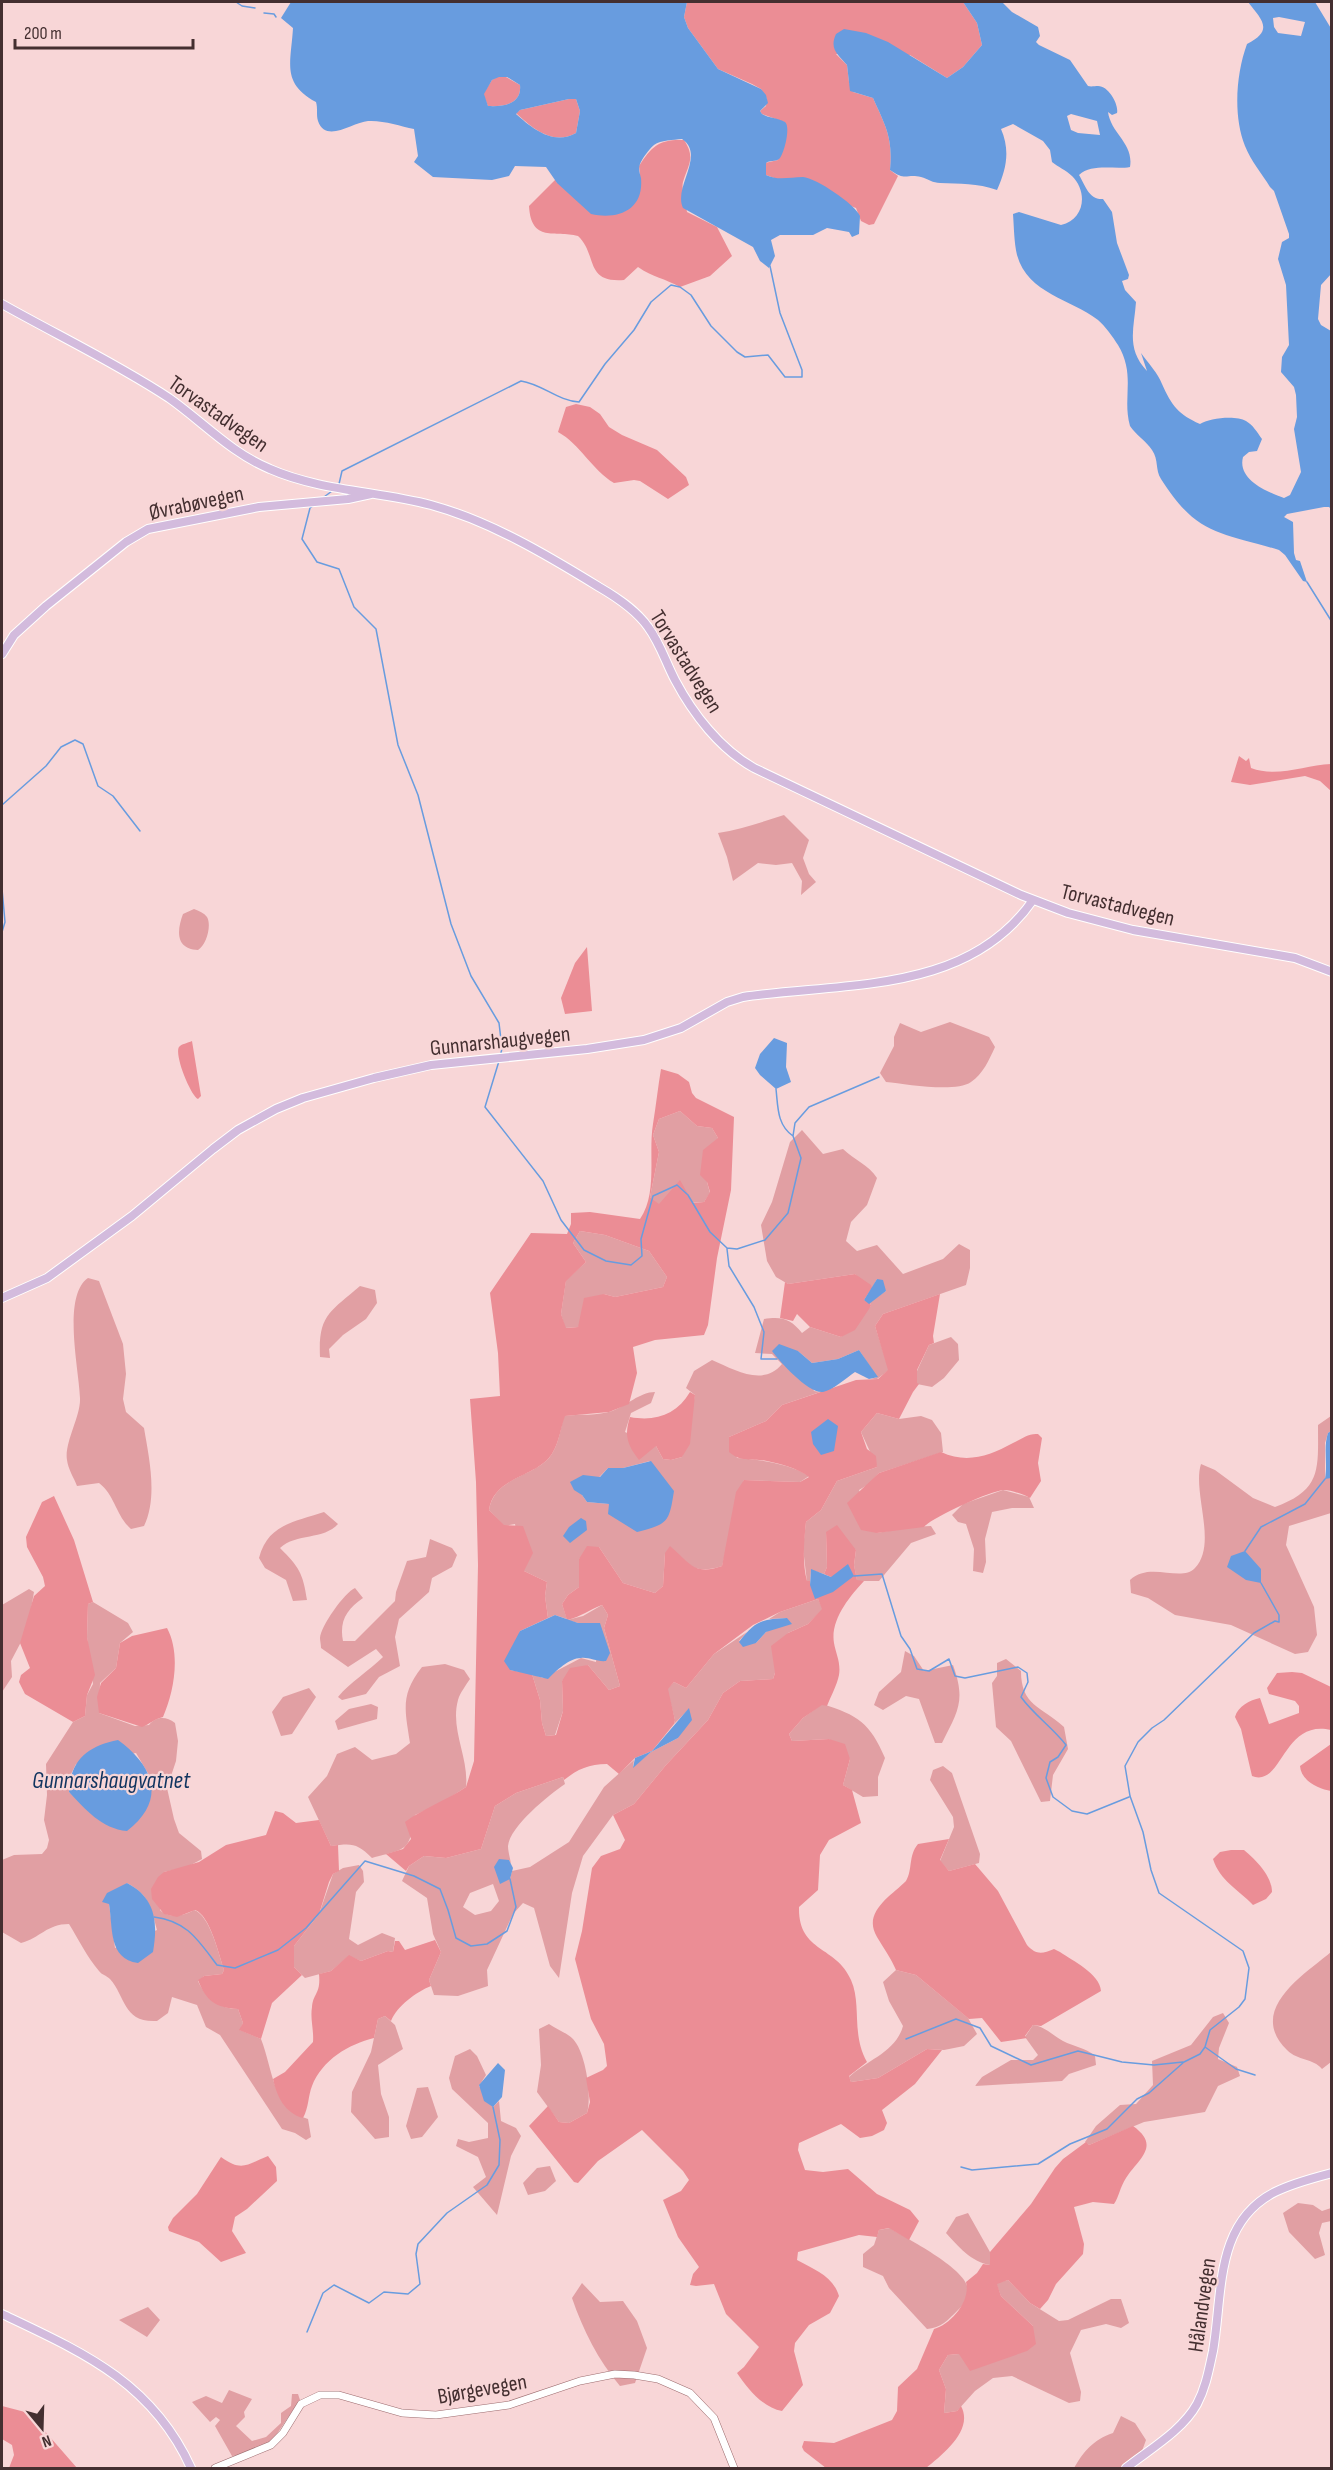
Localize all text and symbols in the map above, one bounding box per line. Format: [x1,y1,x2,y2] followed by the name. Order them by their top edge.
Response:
[15,12,194,50] scale bar
[24,23,62,44] text: 200 m
[163,370,273,459] street label: Torvastadvegen
[147,480,246,527] street label: Øvrabøvegen
[644,605,728,718] street label: Torvastadvegen
[1058,878,1177,933] street label: Torvastadvegen
[429,1021,572,1062] street label: Gunnarshaugvegen
[32,1766,191,1795] water label: Gunnarshaugvatnet
[1183,2256,1222,2354] street label: Hålandvegen
[436,2368,529,2411] street label: Bjørgevegen
[12,2398,72,2458] north arrow
[39,2430,54,2451] text: N

